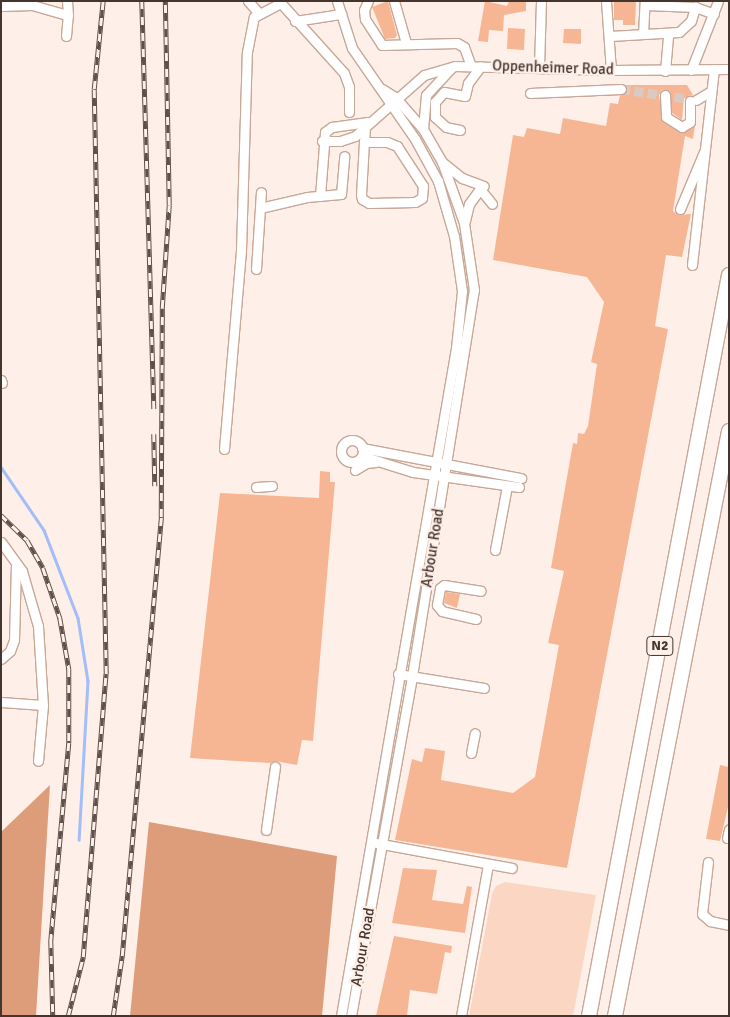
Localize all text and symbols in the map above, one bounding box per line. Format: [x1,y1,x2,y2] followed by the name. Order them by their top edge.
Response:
[492,57,614,79] street label: Oppenheimer Road
[418,507,448,589] street label: Arbour Road
[646,634,674,658] road number: N2
[347,906,379,988] street label: Arbour Road

